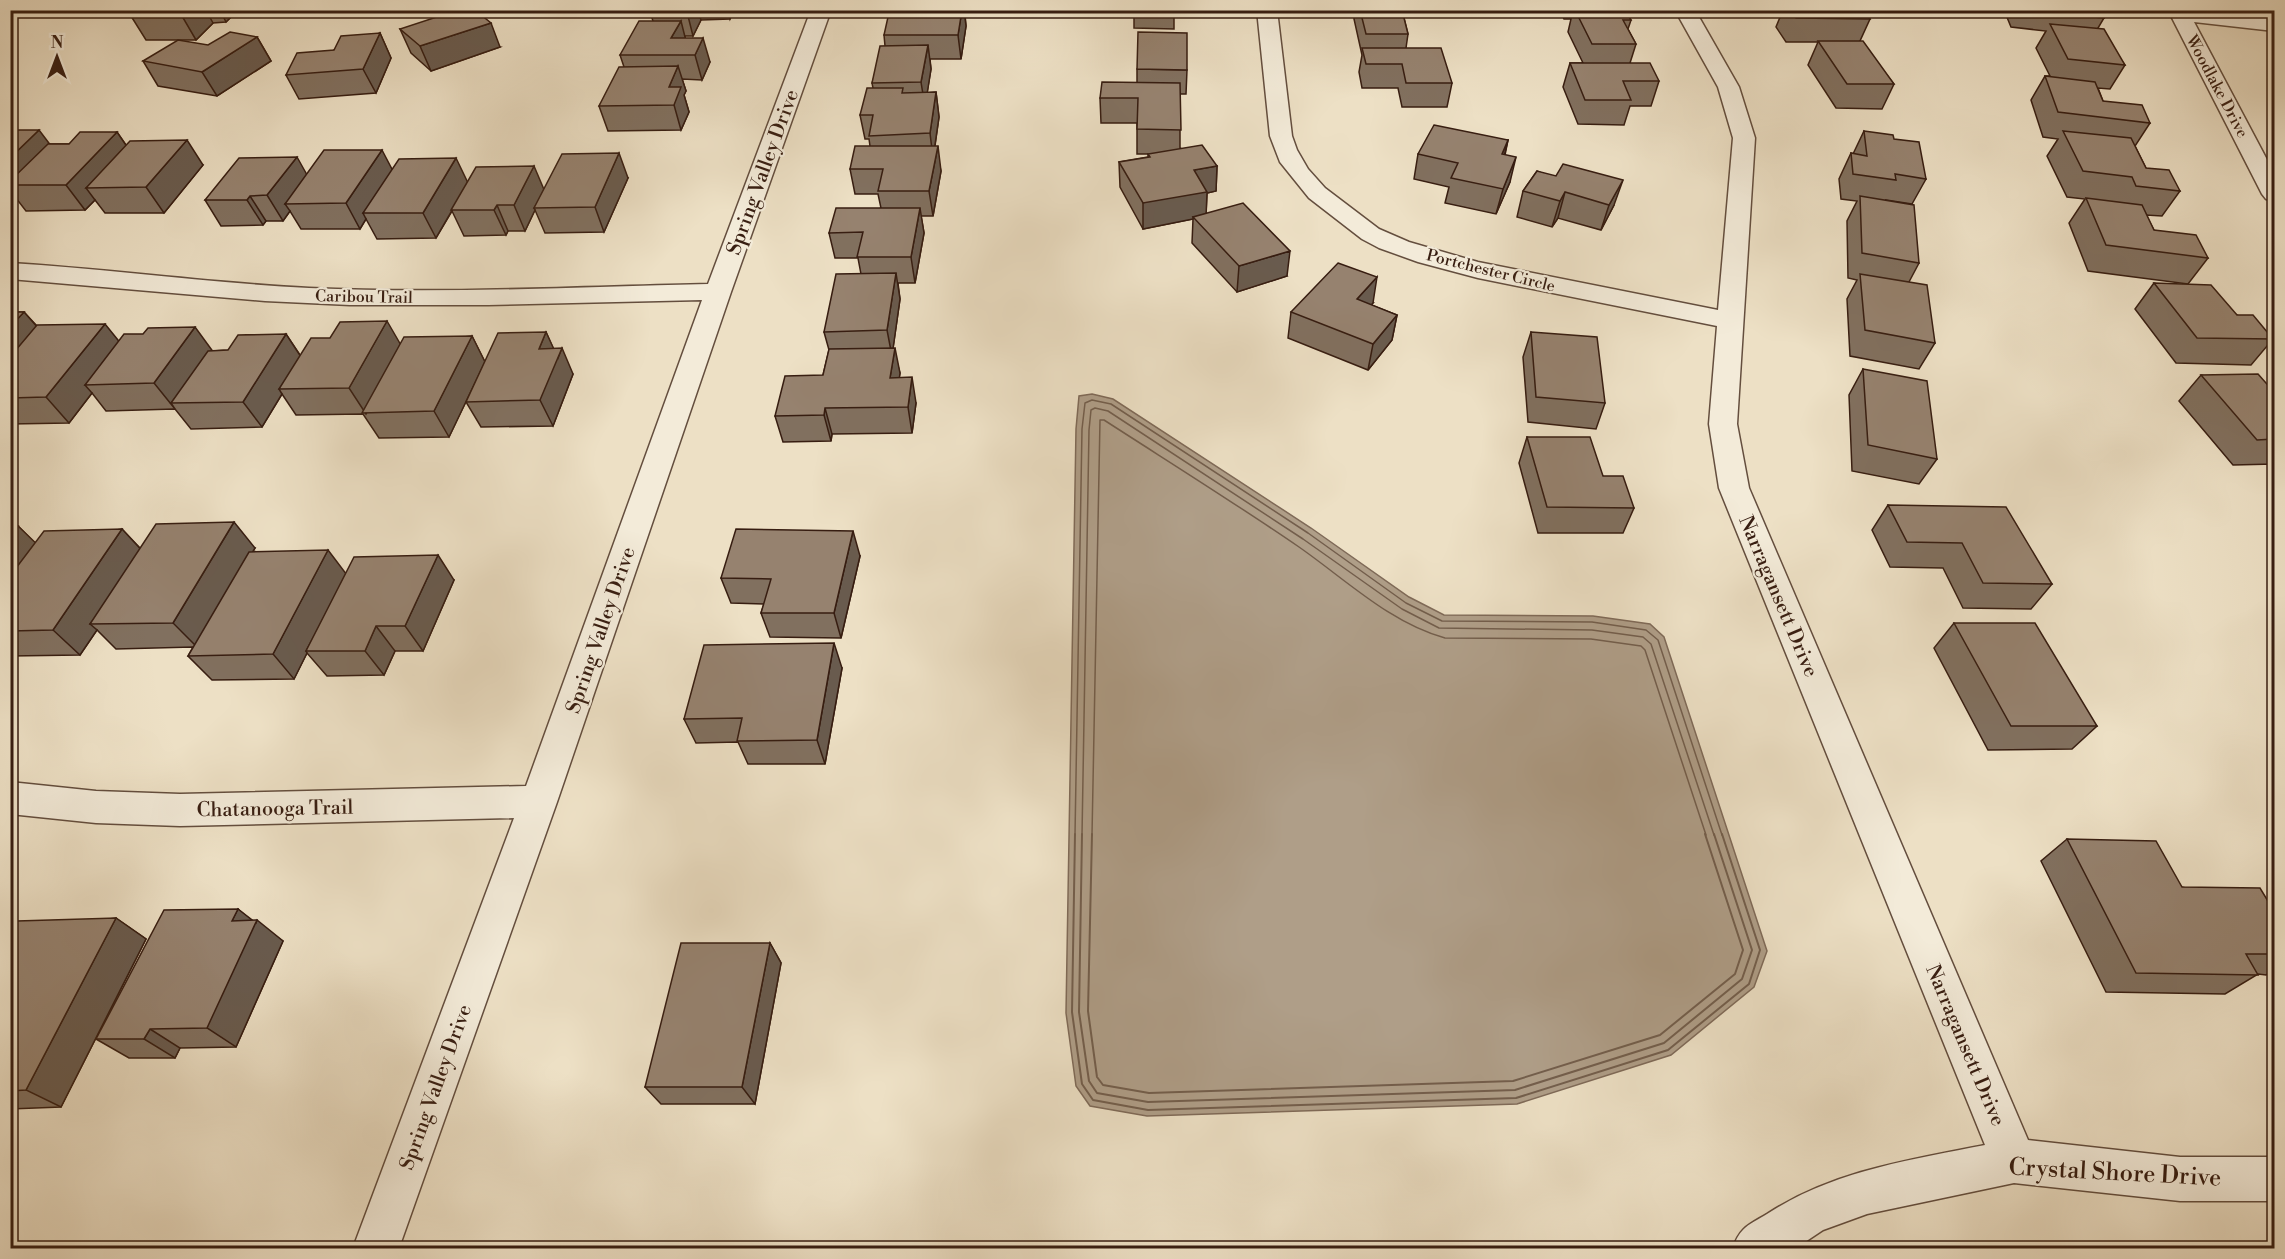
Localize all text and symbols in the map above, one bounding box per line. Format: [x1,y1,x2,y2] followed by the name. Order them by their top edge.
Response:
[27,27,87,87] north arrow
[2181,31,2253,141] street label: Woodlake Drive
[51,33,64,53] text: N
[722,86,805,259] street label: Spring Valley Drive
[1424,245,1557,297] street label: Portchester Circle
[315,286,413,308] street label: Caribou Trail
[1732,512,1823,681] street label: Narragansett Drive
[561,544,642,717] street label: Spring Valley Drive
[196,796,354,823] street label: Chatanooga Trail
[1919,961,2010,1130] street label: Narragansett Drive
[395,1001,478,1174] street label: Spring Valley Drive
[2008,1152,2222,1194] street label: Crystal Shore Drive

